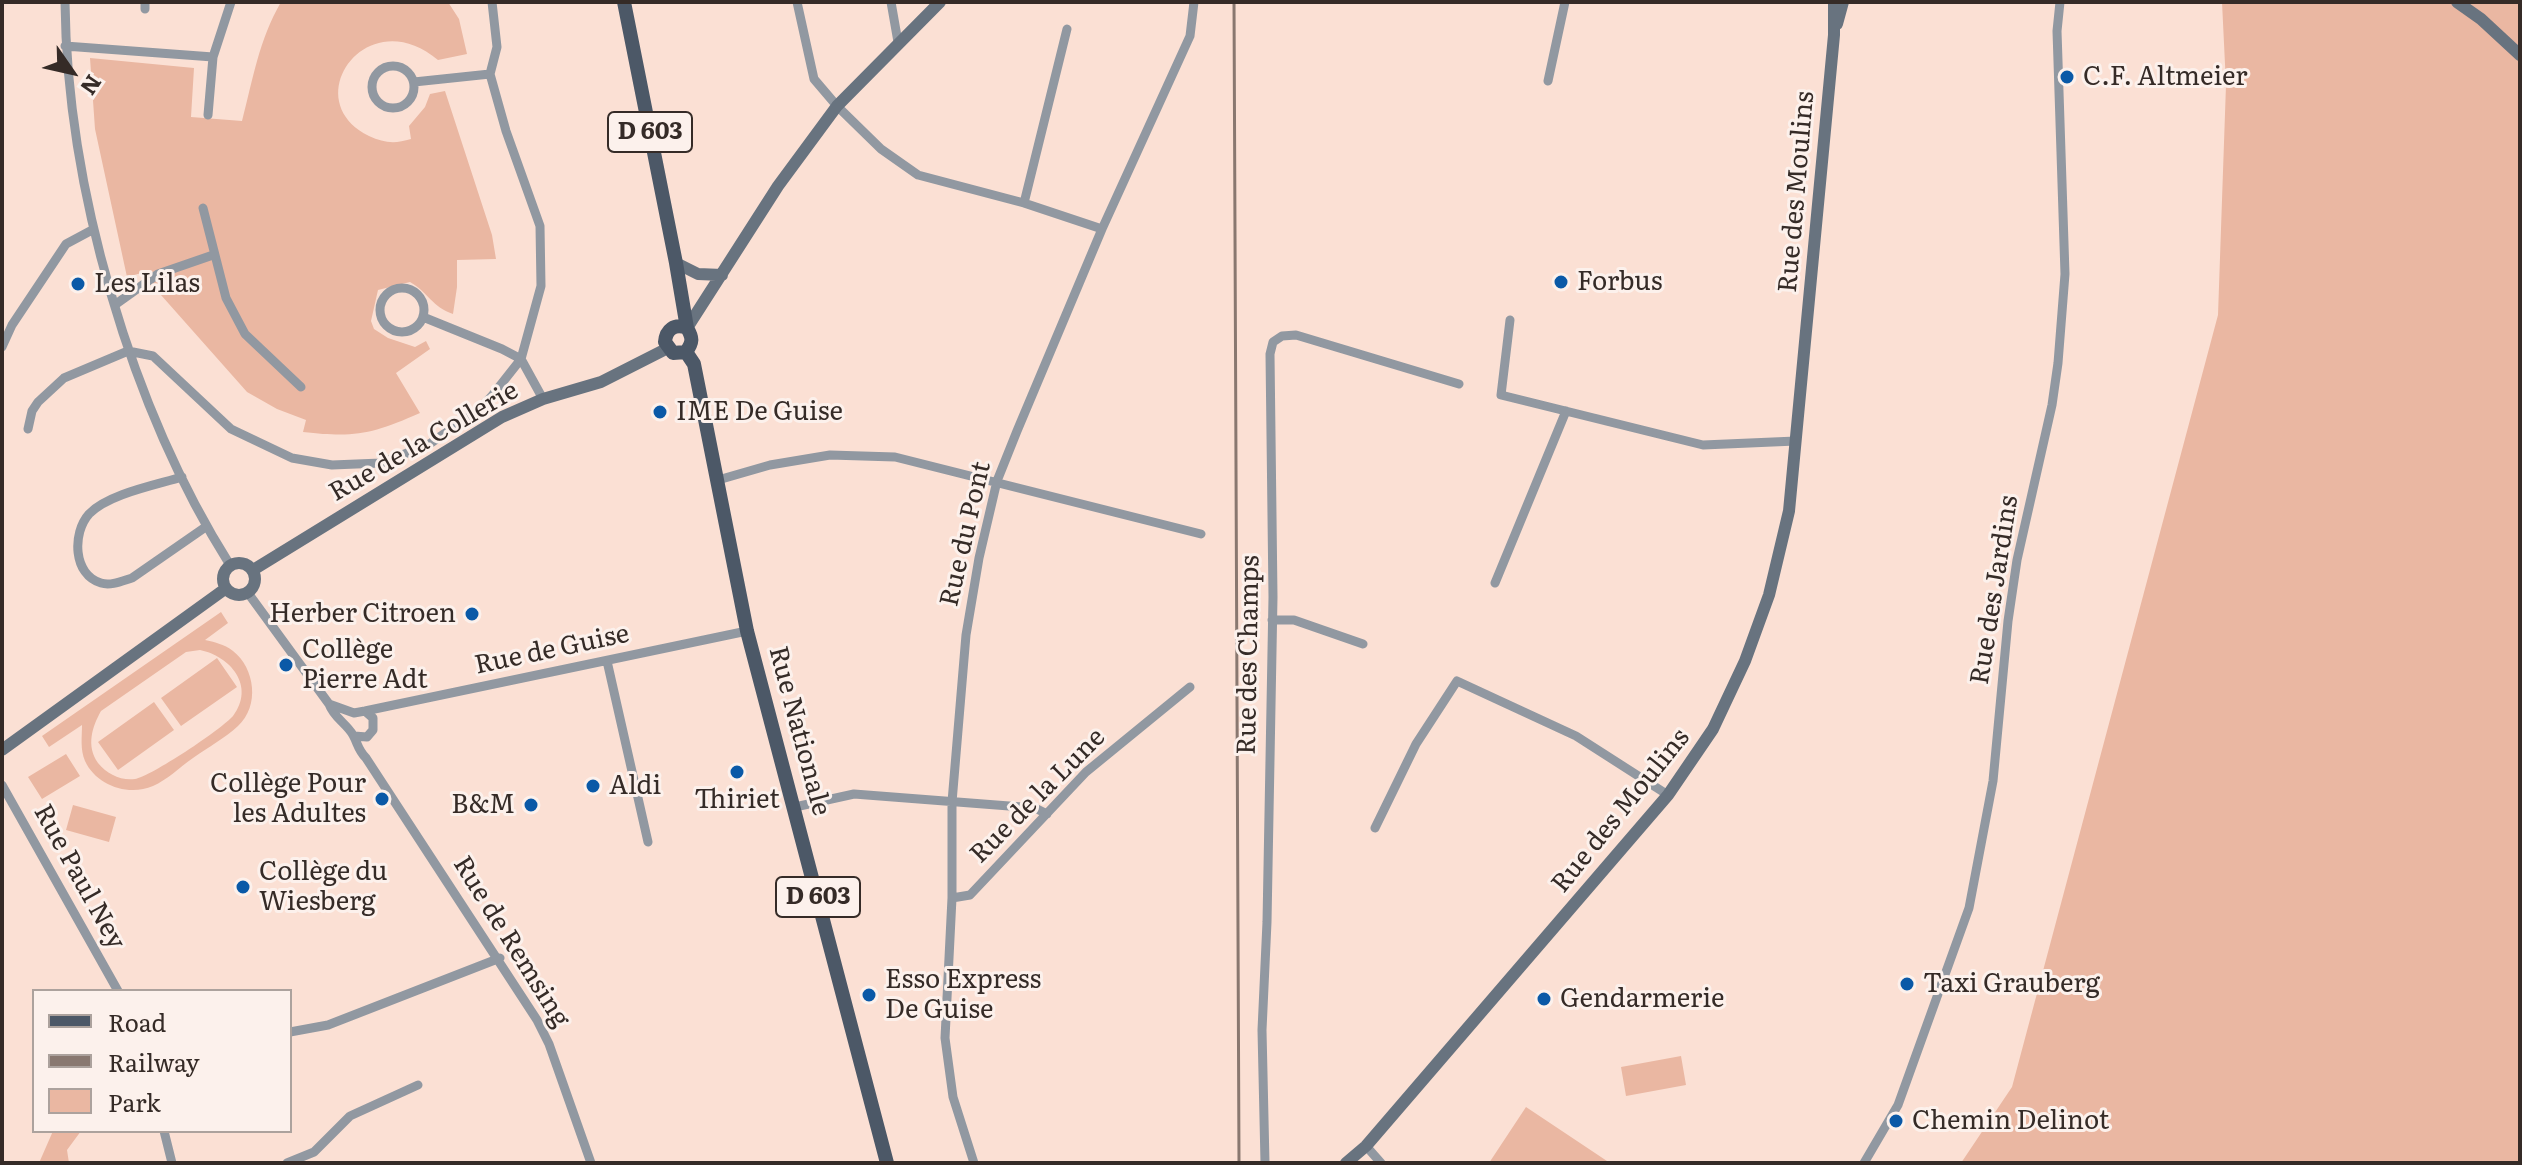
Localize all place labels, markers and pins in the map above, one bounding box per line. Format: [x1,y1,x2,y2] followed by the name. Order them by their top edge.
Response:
[2083,61,2248,93] place label: C.F. Altmeier
[2058,68,2076,86] marker: C.F. Altmeier
[1577,266,1663,298] place label: Forbus
[94,268,200,300] place label: Les Lilas
[1552,273,1570,291] marker: Forbus
[69,275,87,293] marker: Les Lilas
[676,396,843,428] place label: IME De Guise
[651,403,669,421] marker: IME De Guise
[269,598,456,630] place label: Herber Citroen
[463,605,481,623] marker: Herber Citroen
[302,634,428,696] place label: Collège Pierre Adt
[277,656,295,674] marker: Collège Pierre Adt
[728,763,746,781] marker: Thiriet
[210,768,366,830] place label: Collège Pour les Adultes
[609,770,661,802] place label: Aldi
[584,777,602,795] marker: Aldi
[694,784,780,816] place label: Thiriet
[451,789,515,821] place label: B&M
[373,790,391,808] marker: Collège Pour les Adultes
[522,796,540,814] marker: B&M
[259,856,387,918] place label: Collège du Wiesberg
[234,878,252,896] marker: Collège du Wiesberg
[885,964,1041,1026] place label: Esso Express De Guise
[1923,968,2100,1000] place label: Taxi Grauberg
[1898,975,1916,993] marker: Taxi Grauberg
[1560,983,1725,1015] place label: Gendarmerie
[860,986,878,1004] marker: Esso Express De Guise
[1535,990,1553,1008] marker: Gendarmerie
[1912,1105,2109,1137] place label: Chemin Delinot
[1887,1112,1905,1130] marker: Chemin Delinot

